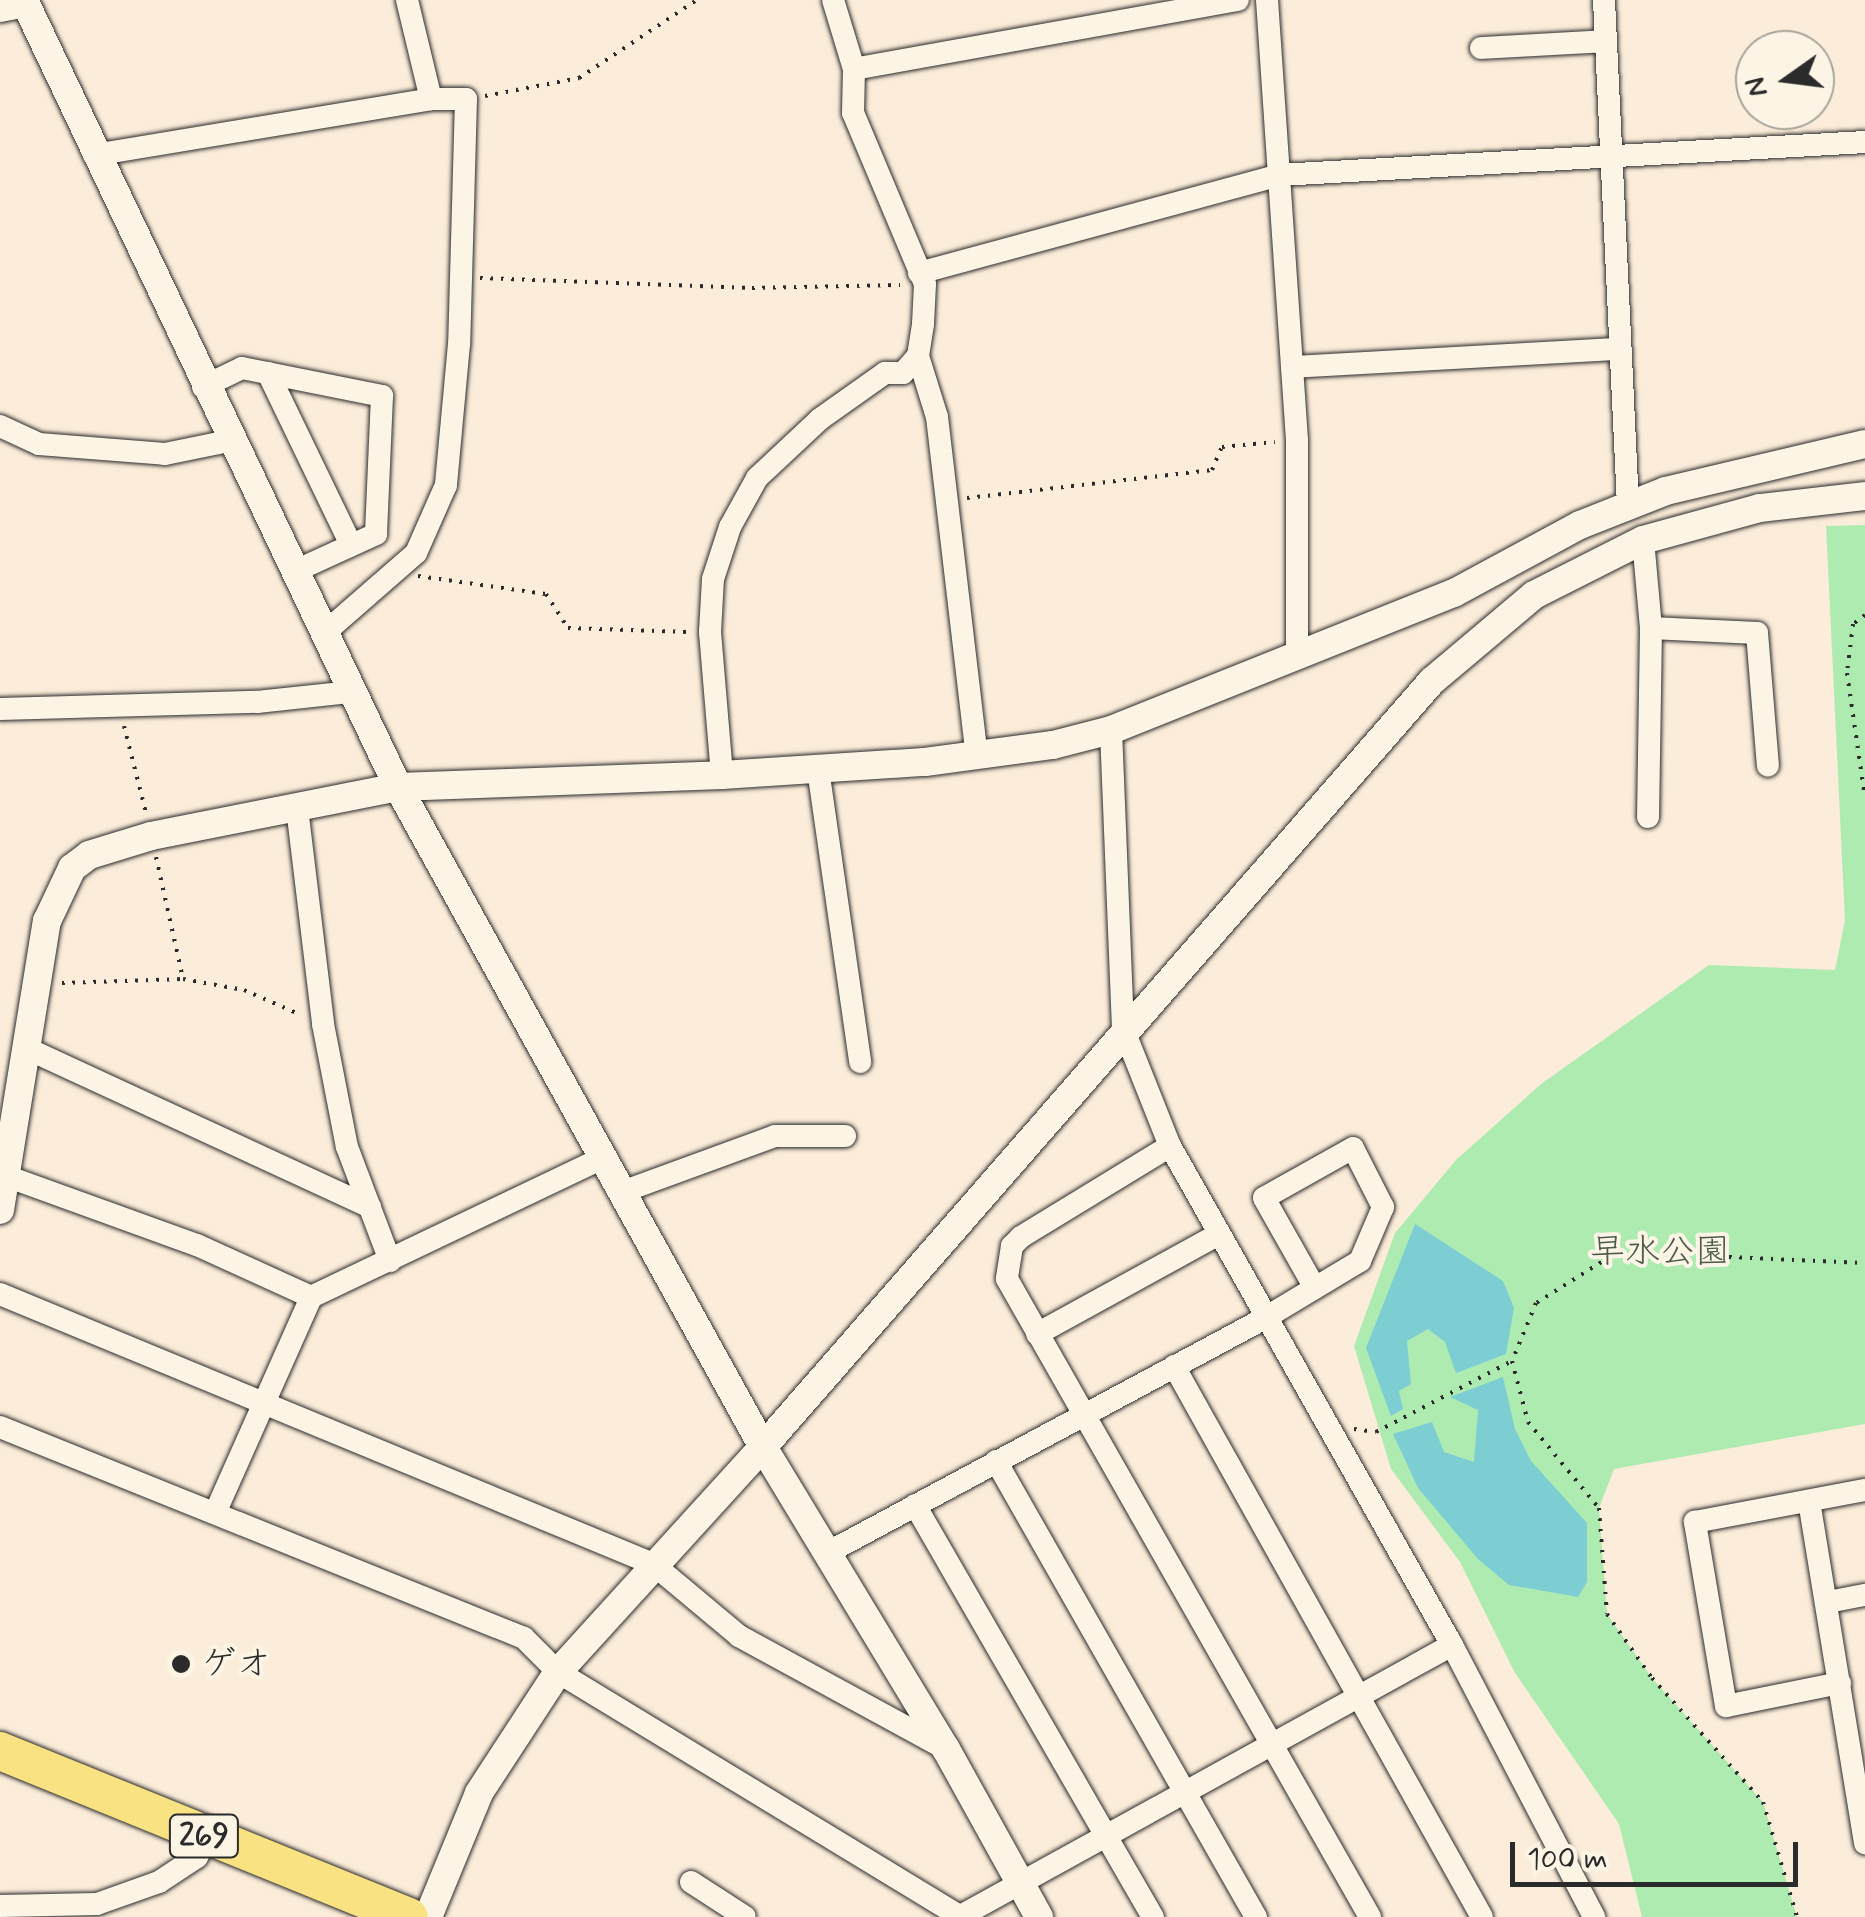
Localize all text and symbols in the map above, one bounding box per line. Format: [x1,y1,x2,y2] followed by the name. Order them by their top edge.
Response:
[1735,30,1835,130] north arrow
[1737,73,1778,100] text: N
[1590,1231,1730,1273] park label: 早水公園
[201,1643,271,1685] place label: ゲオ
[170,1653,192,1675] marker: ゲオ
[166,1809,242,1863] road number: 269
[1515,1822,1802,1884] scale bar
[1527,1840,1608,1879] text: 100 m

